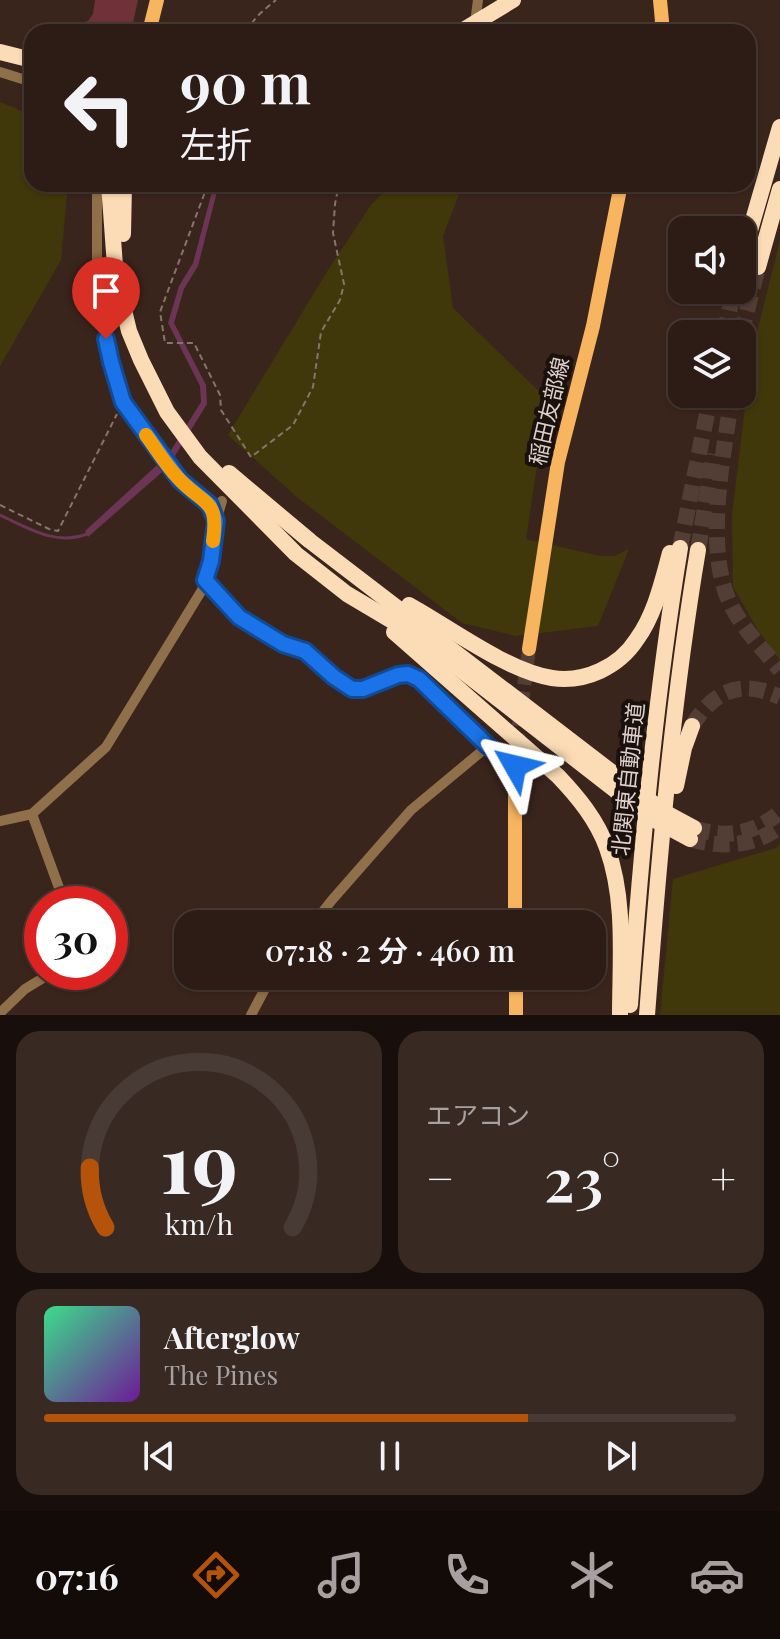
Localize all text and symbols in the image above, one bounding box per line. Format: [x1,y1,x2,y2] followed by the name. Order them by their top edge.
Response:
[180,44,311,119] text: 90 m
[48,56,152,160] icon: left
[180,119,252,167] text: 左折
[668,216,756,408] map controls
[668,216,756,304] button: sound
[72,257,140,339] pin
[84,269,128,313] icon: arrive
[668,320,756,408] button: layers
[521,354,575,468] street label: 稲田友部線
[604,701,650,857] street label: 北関東自動車道
[473,724,557,808] position arrow
[24,886,128,990] speed limit sign: 30
[265,930,515,970] text: 07:18 · 2 分 · 460 m
[426,1097,530,1132] text: エアコン
[160,1104,238,1215] text: 19
[544,1137,621,1217] text: 23°
[426,1147,454,1206] text: −
[710,1147,736,1206] text: +
[165,1204,233,1242] text: km/h
[164,1317,300,1357] text: Afterglow
[164,1357,278,1392] text: The Pines
[137,1434,181,1478] icon: previous
[368,1434,412,1478] icon: pause
[599,1434,643,1478] icon: next
[188,1547,244,1603] icon: directions
[313,1547,369,1603] icon: music
[439,1547,495,1603] icon: phone
[564,1547,620,1603] icon: climate
[689,1547,745,1603] icon: car
[35,1551,119,1599] text: 07:16

